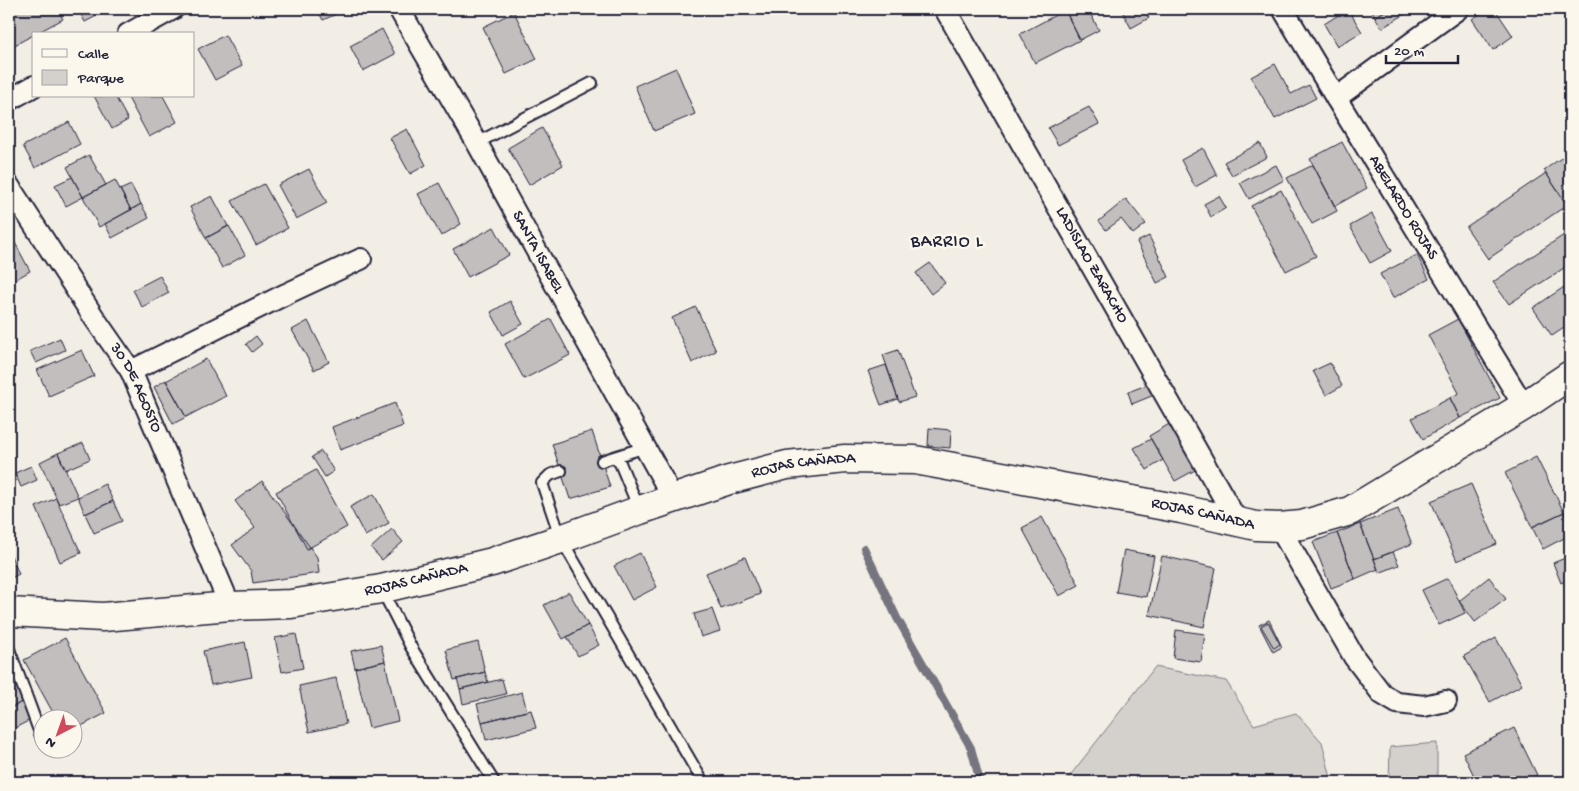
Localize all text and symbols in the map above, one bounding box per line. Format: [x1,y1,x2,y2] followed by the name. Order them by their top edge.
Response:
[32,32,195,98] legend
[1386,32,1459,64] scale bar
[1394,43,1424,61] text: 20 m
[78,46,109,64] text: Calle
[77,70,124,88] text: Parque
[1364,152,1442,264] street label: ABELARDO ROJAS
[1050,204,1132,327] street label: LADISLAO ZARACHO
[507,208,568,298] street label: SANTA ISABEL
[910,232,984,253] district label: BARRIO L
[105,339,166,436] street label: 30 DE AGOSTO
[749,449,857,483] street label: ROJAS CAÑADA
[1150,494,1258,535] street label: ROJAS CAÑADA
[363,558,471,601] street label: ROJAS CAÑADA
[32,708,82,758] north arrow
[42,733,60,751] text: N

